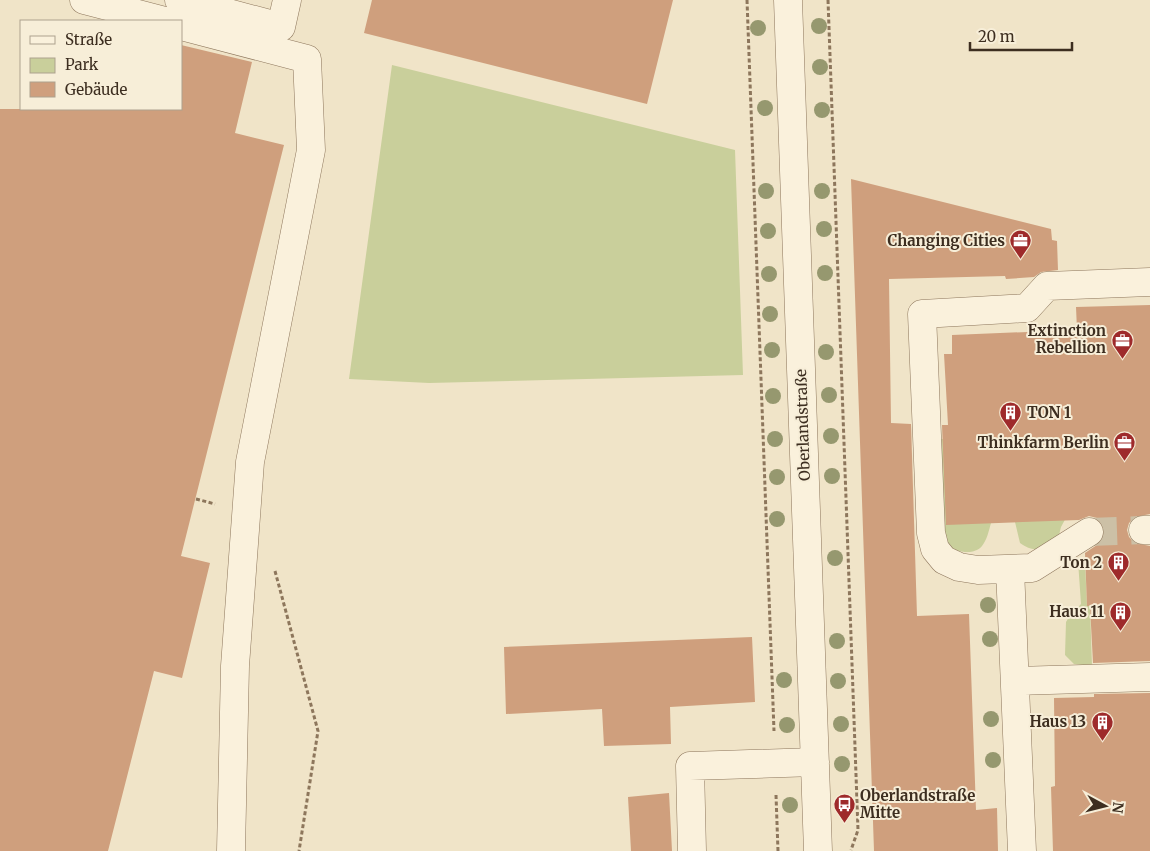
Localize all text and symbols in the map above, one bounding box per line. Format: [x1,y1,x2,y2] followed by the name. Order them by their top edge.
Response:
[20,20,182,110] legend
[970,20,1072,52] scale bar
[978,27,1015,46] text: 20 m
[65,30,112,49] text: Straße
[65,55,99,74] text: Park
[65,80,128,99] text: Gebäude
[1009,229,1033,260] office icon: Changing Cities
[887,231,1005,250] place label: Changing Cities
[1028,321,1106,357] place label: Extinction Rebellion
[1110,328,1134,359] office icon: Extinction Rebellion
[791,369,814,481] street label: Oberlandstraße
[999,401,1023,432] building icon: TON 1
[1027,403,1071,422] place label: TON 1
[1113,431,1137,462] office icon: Thinkfarm Berlin
[978,433,1109,452] place label: Thinkfarm Berlin
[1106,551,1130,582] building icon: Ton 2
[1060,553,1102,572] place label: Ton 2
[1108,600,1132,631] building icon: Haus 11
[1049,602,1104,621] place label: Haus 11
[1090,710,1114,741] building icon: Haus 13
[1029,712,1086,731] place label: Haus 13
[1080,781,1130,831] north arrow
[860,786,975,822] place label: Oberlandstraße Mitte
[832,793,856,824] bus stop icon: Oberlandstraße Mitte
[1108,801,1128,814] text: N

